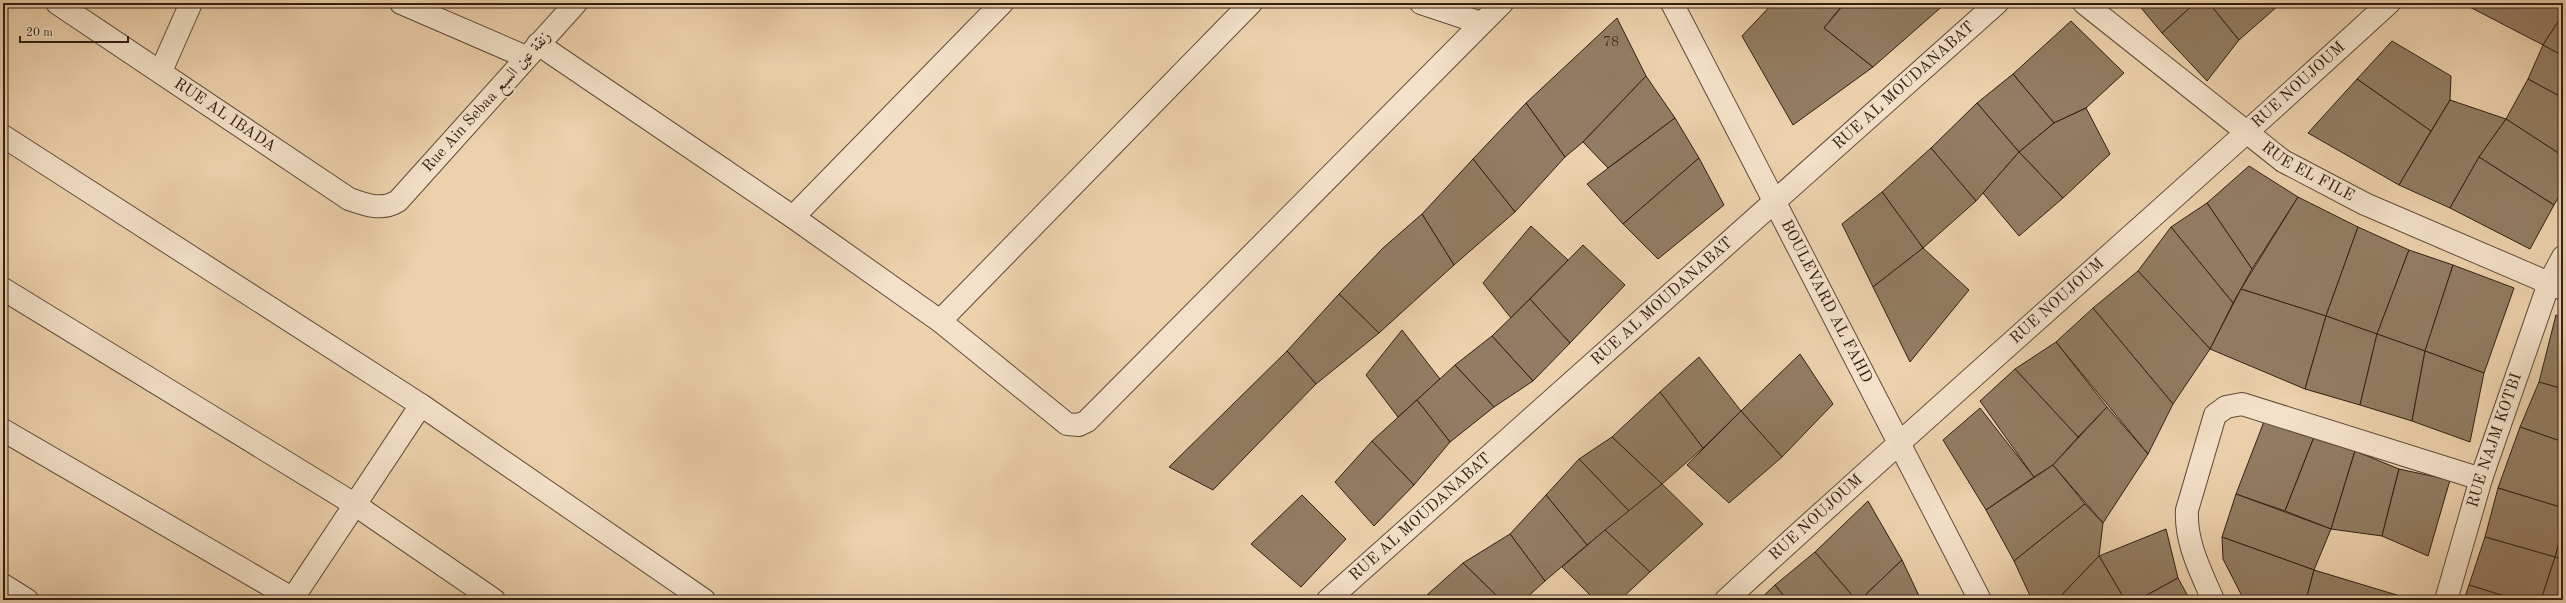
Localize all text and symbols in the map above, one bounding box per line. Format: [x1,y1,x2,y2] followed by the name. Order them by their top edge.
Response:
[20,18,128,44] scale bar
[1830,19,1978,153] street label: RUE AL MOUDANABAT
[26,27,53,39] text: 20 m
[420,29,559,179] street label: Rue Ain Sebaa زنقة عين السبع
[1603,35,1619,49] house number: 78
[2249,39,2348,131] street label: RUE NOUJOUM
[171,76,279,155] street label: RUE AL IBADA
[2258,139,2357,205] street label: RUE EL FILE
[1777,218,1875,386] street label: BOULEVARD AL FAHD
[1588,235,1736,369] street label: RUE AL MOUDANABAT
[2007,256,2107,347] street label: RUE NOUJOUM
[2465,371,2525,510] street label: RUE NAJM KOTBI
[1347,450,1494,584] street label: RUE AL MOUDANABAT
[1766,472,1866,564] street label: RUE NOUJOUM

